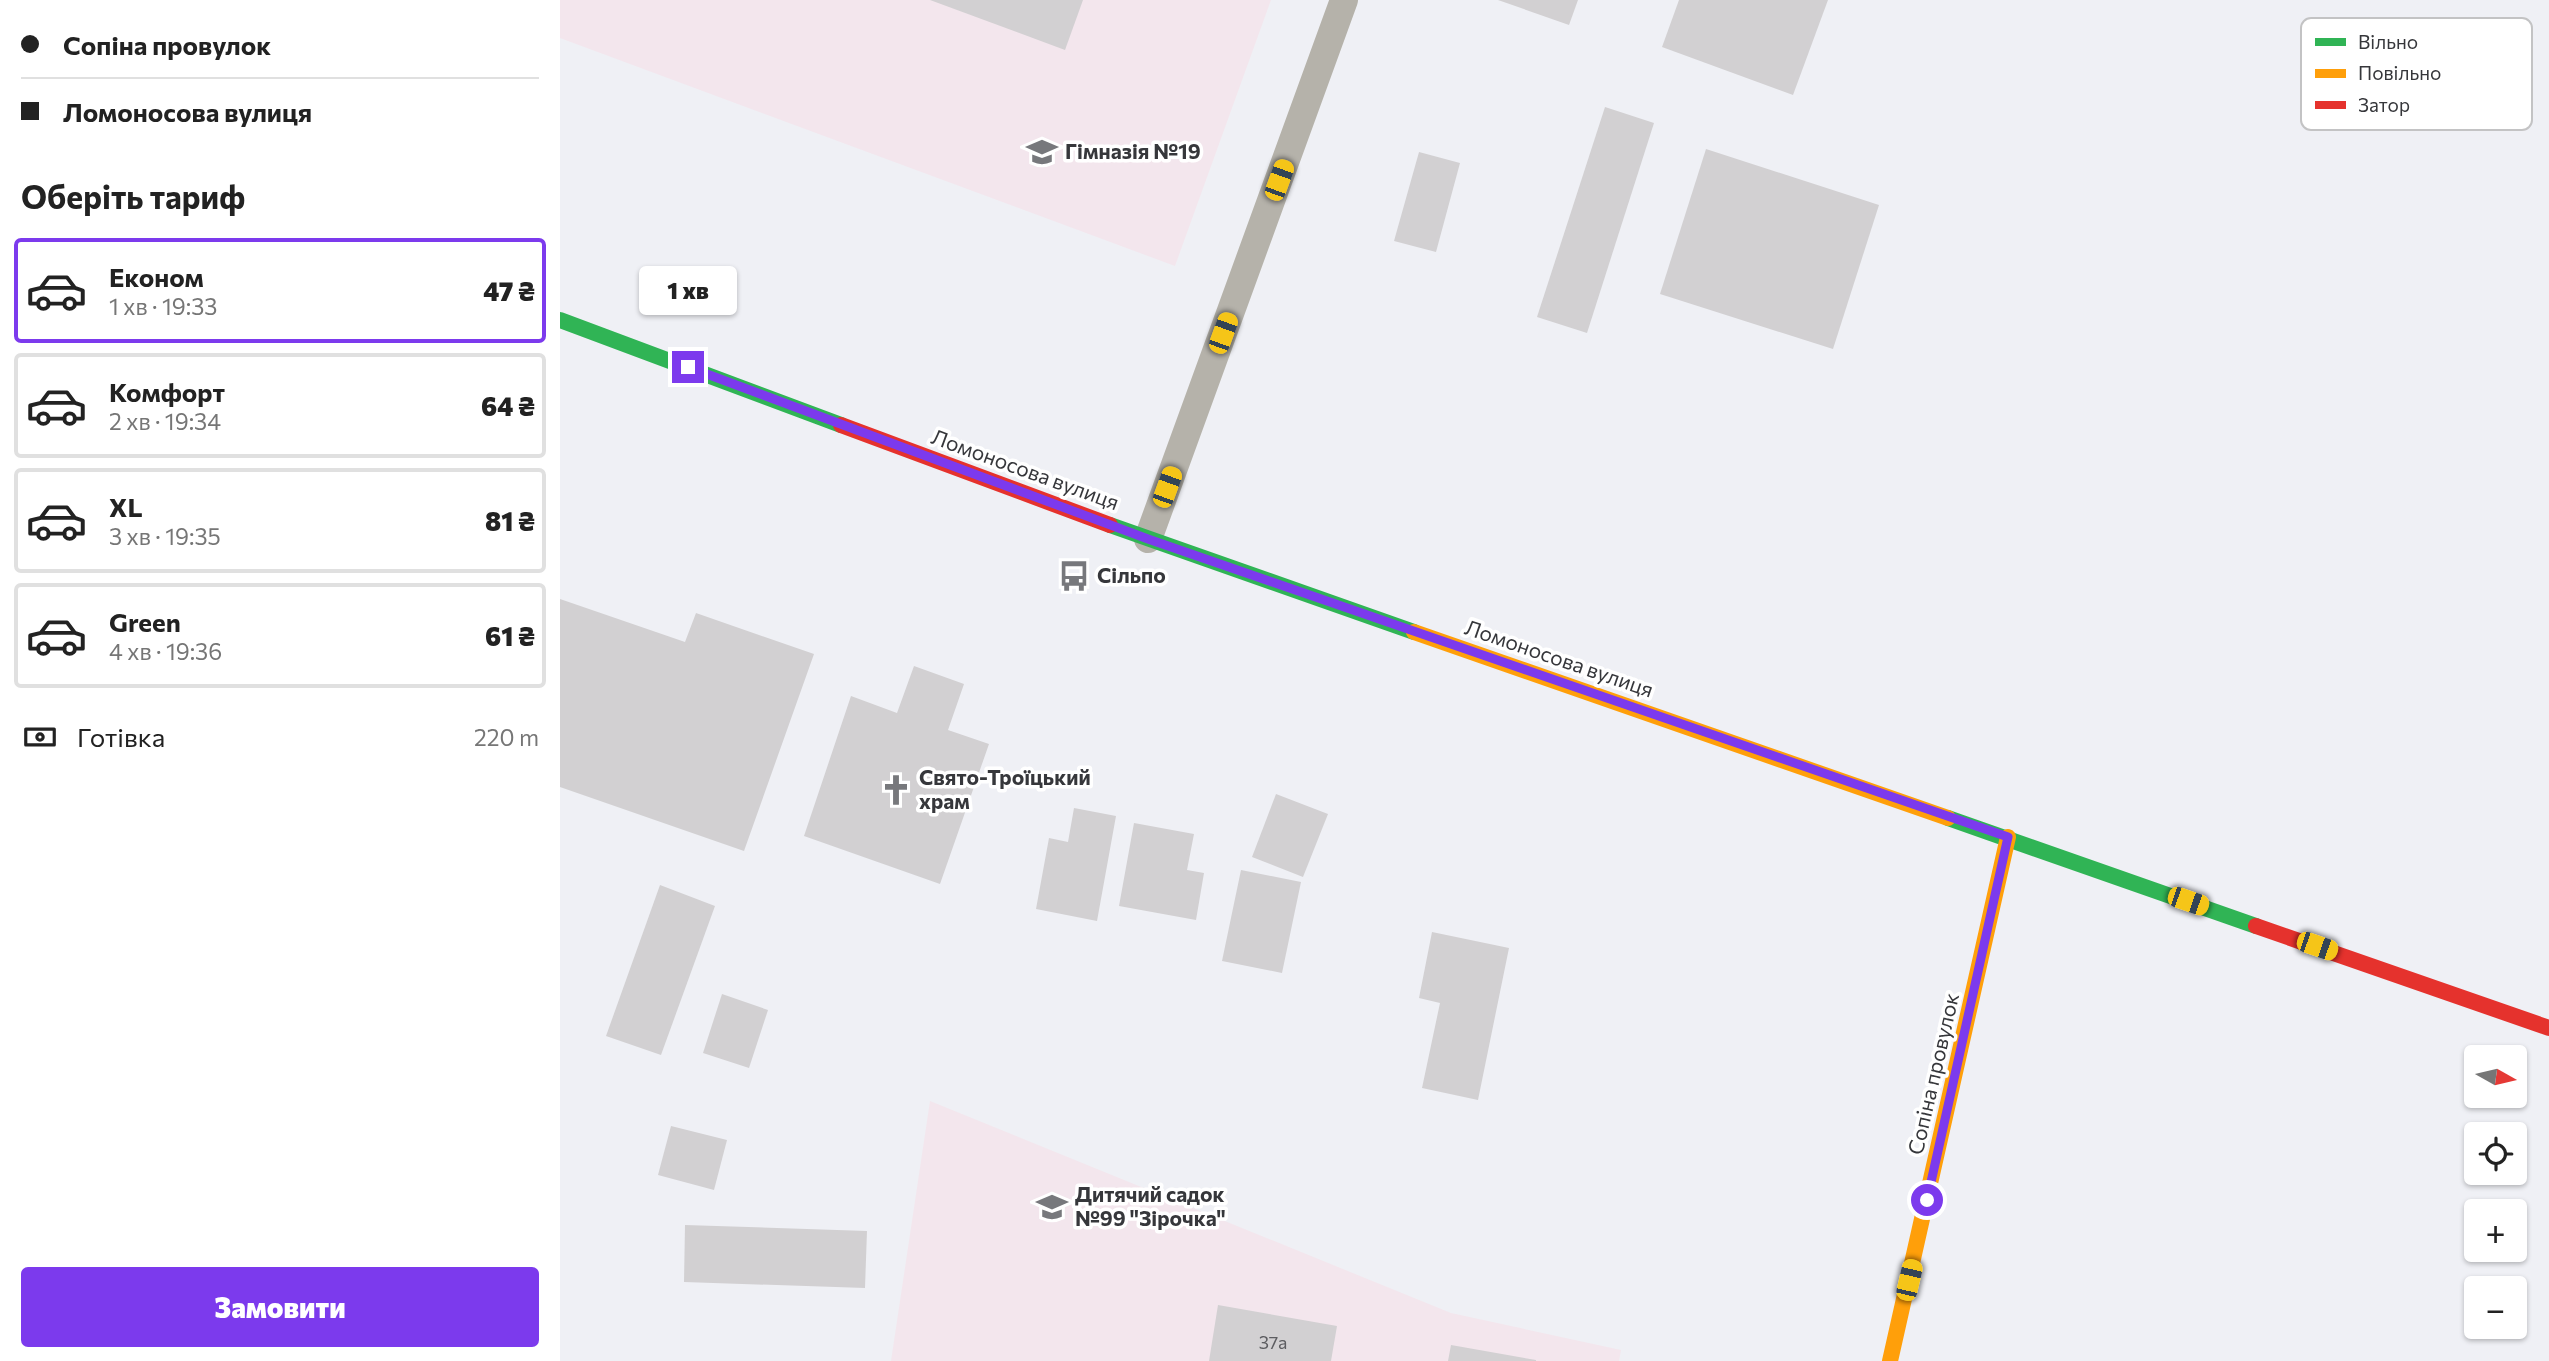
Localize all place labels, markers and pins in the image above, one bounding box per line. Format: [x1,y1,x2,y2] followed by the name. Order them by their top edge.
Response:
[1025,135,1059,169] school or university icon: Гімназія №19
[1065,138,1201,163] place label: Гімназія №19
[1057,559,1091,593] bus stop icon: Сільпо
[1097,562,1166,587] place label: Сільпо
[919,764,1091,813] place label: Свято-Троїцький храм
[879,773,913,807] church icon: Свято-Троїцький храм
[1075,1181,1226,1230] place label: Дитячий садок №99 "Зірочка"
[1035,1190,1069,1224] school or university icon: Дитячий садок №99 "Зірочка"

